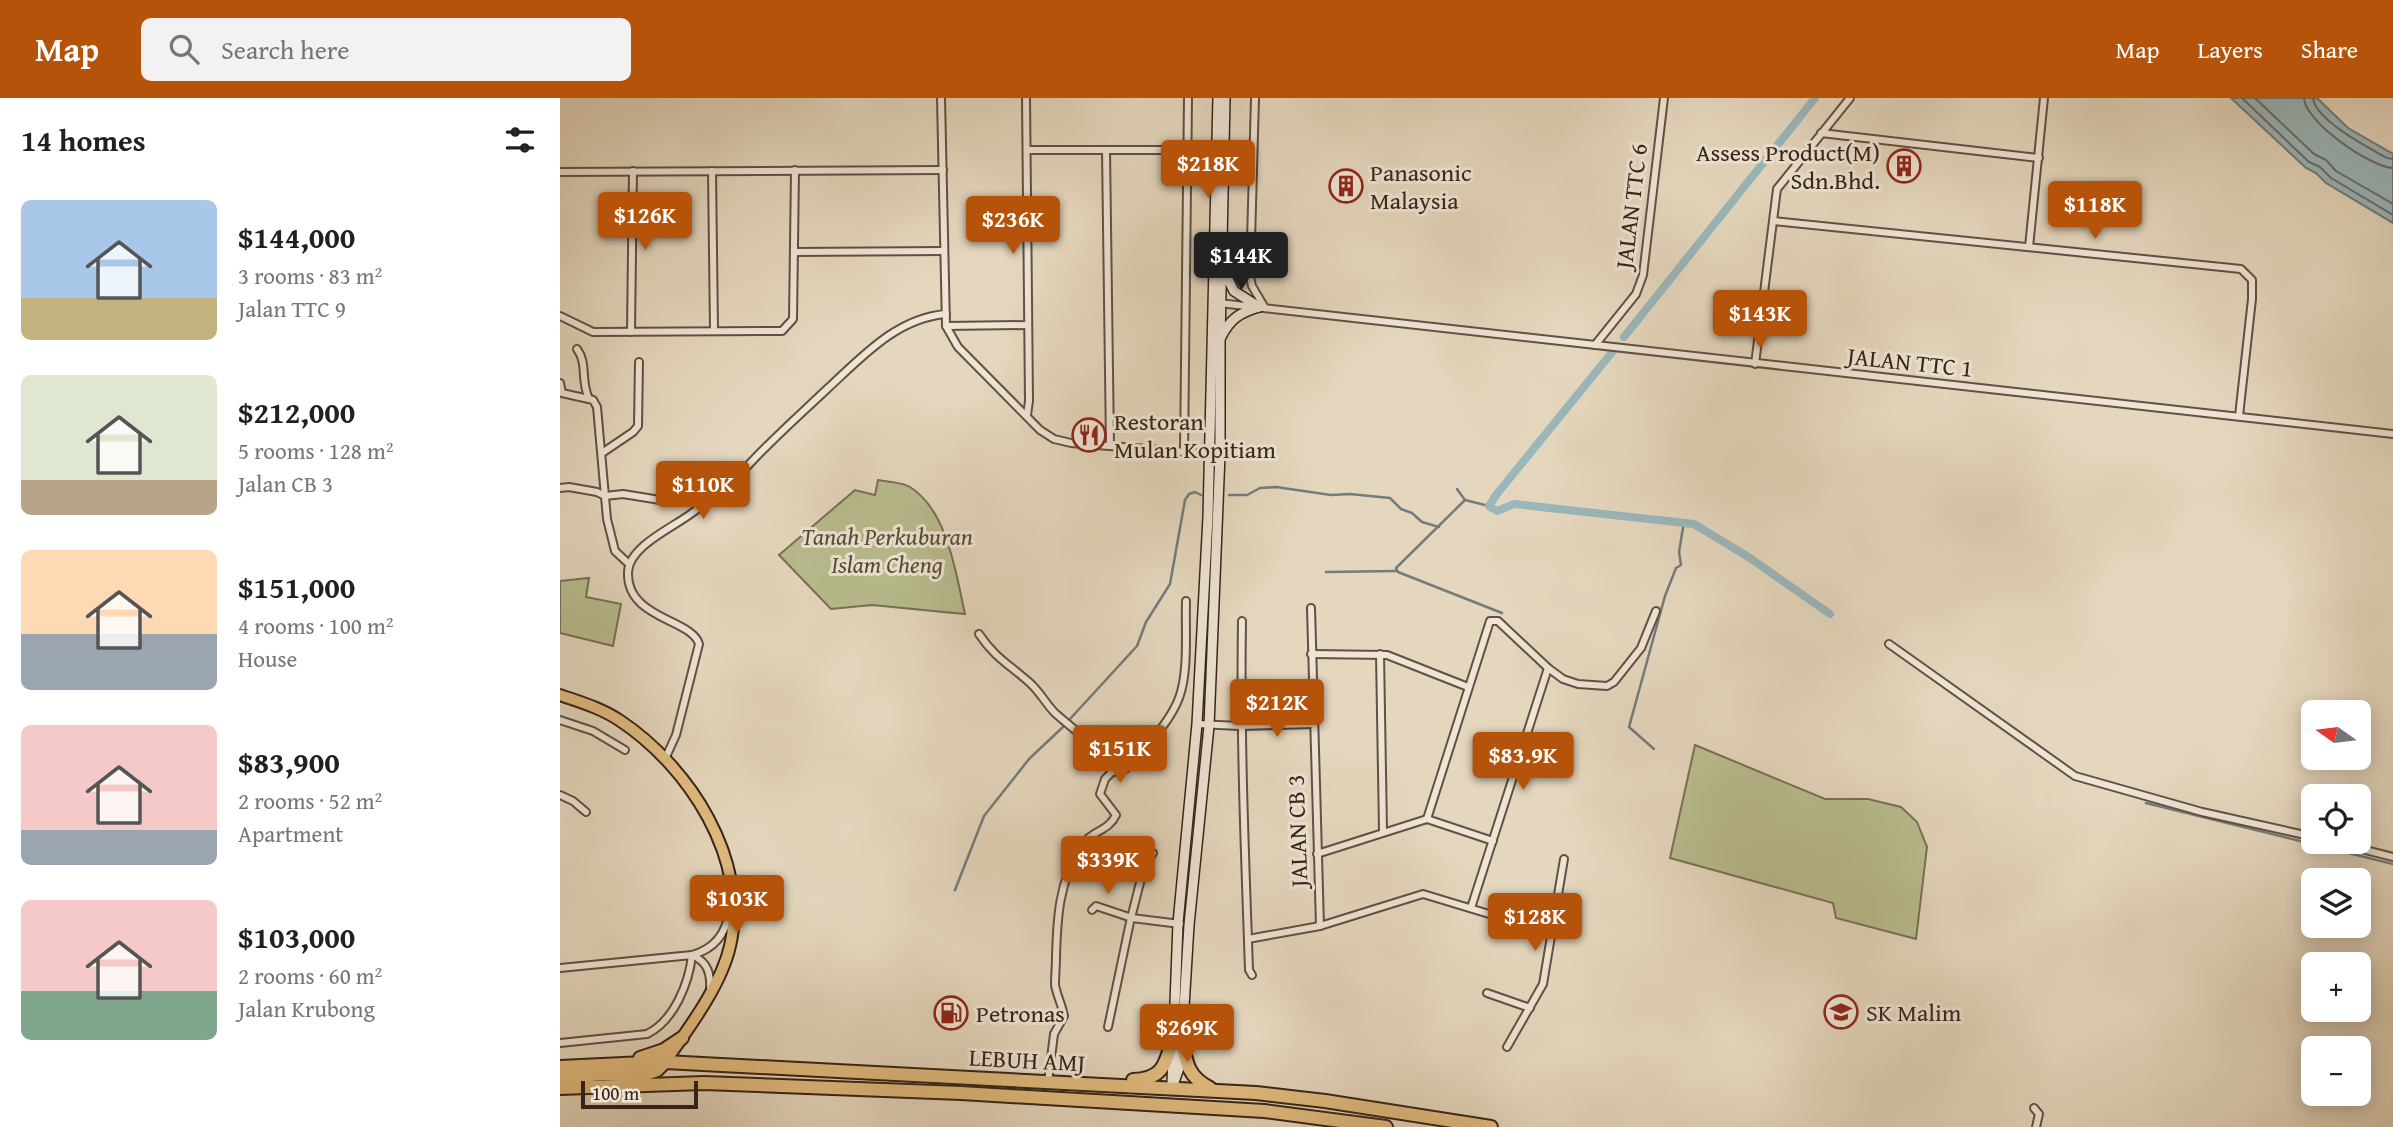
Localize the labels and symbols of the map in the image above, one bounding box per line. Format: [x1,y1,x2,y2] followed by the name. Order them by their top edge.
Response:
[1696,135,1880,198] place label: Assess Product(M) Sdn.Bhd.
[1159,140,1257,200] pin: $218K
[1606,141,1656,274] street label: JALAN TTC 6
[1885,147,1923,185] building icon: Assess Product(M) Sdn.Bhd.
[1370,155,1472,218] place label: Panasonic Malaysia
[1327,167,1365,205] building icon: Panasonic Malaysia
[2046,181,2144,241] pin: $118K
[596,192,694,252] pin: $126K
[964,197,1062,256] pin: $236K
[1192,232,1290,292] pin: $144K
[1711,290,1809,350] pin: $143K
[1842,338,1975,386] street label: JALAN TTC 1
[1114,404,1276,467] place label: Restoran Mulan Kopitiam
[1070,416,1108,454] restaurant icon: Restoran Mulan Kopitiam
[654,462,752,521] pin: $110K
[801,519,973,582] park label: Tanah Perkuburan Islam Cheng
[1228,680,1326,739] pin: $212K
[2301,700,2371,770] north arrow
[1071,726,1169,785] pin: $151K
[1466,732,1580,792] pin: $83.9K
[1278,774,1317,891] street label: JALAN CB 3
[1059,836,1157,896] pin: $339K
[688,876,786,935] pin: $103K
[1486,894,1584,953] pin: $128K
[1822,993,1860,1031] school or university icon: SK Malim
[932,994,970,1032] fuel station icon: Petronas
[1866,995,1962,1030] place label: SK Malim
[976,996,1065,1031] place label: Petronas
[1138,1004,1236,1064] pin: $269K
[968,1039,1086,1081] street label: LEBUH AMJ
[581,1078,698,1110] scale bar

